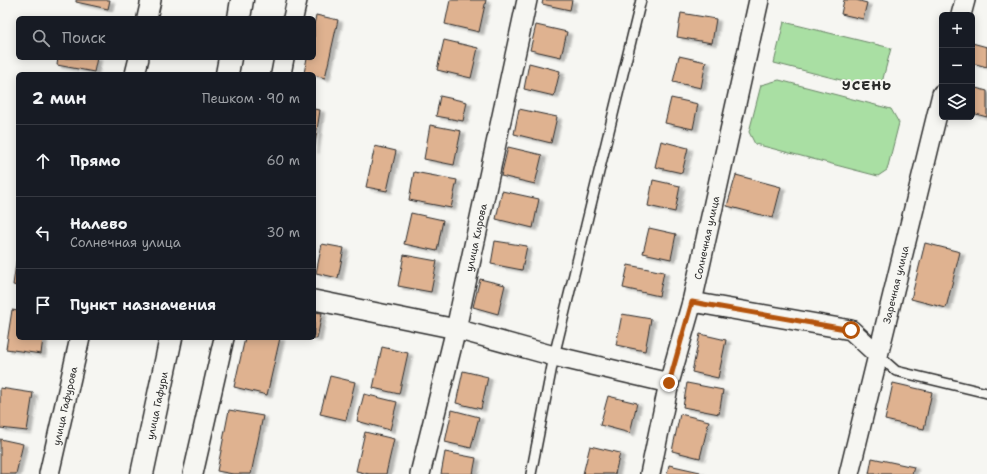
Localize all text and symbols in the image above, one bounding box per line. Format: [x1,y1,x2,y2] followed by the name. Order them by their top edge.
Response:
[939,12,975,120] map controls
[939,12,975,48] button: +
[16,16,316,60] search box
[30,27,52,49] icon: search
[62,28,106,48] text: Поиск
[939,48,975,84] button: −
[842,76,892,94] district label: УСЕНЬ
[939,84,975,120] button: layers
[32,87,87,109] text: 2 мин
[202,90,300,107] text: Пешком · 90 m
[32,150,54,172] icon: ahead
[70,151,120,171] text: Прямо
[267,152,300,169] text: 60 m
[691,194,722,281] street label: Солнечная улица
[462,201,490,273] street label: улица Кирова
[70,214,128,234] text: Налево
[32,222,54,244] icon: left
[266,224,300,241] text: 30 m
[70,234,181,251] text: Солнечная улица
[880,243,911,325] street label: Заречная улица
[32,294,54,316] icon: arrive
[70,295,216,315] text: Пункт назначения
[842,321,860,339] route start
[49,364,80,446] street label: улица Гафурова
[143,370,170,441] street label: улица Гафури
[660,374,678,392] route end

